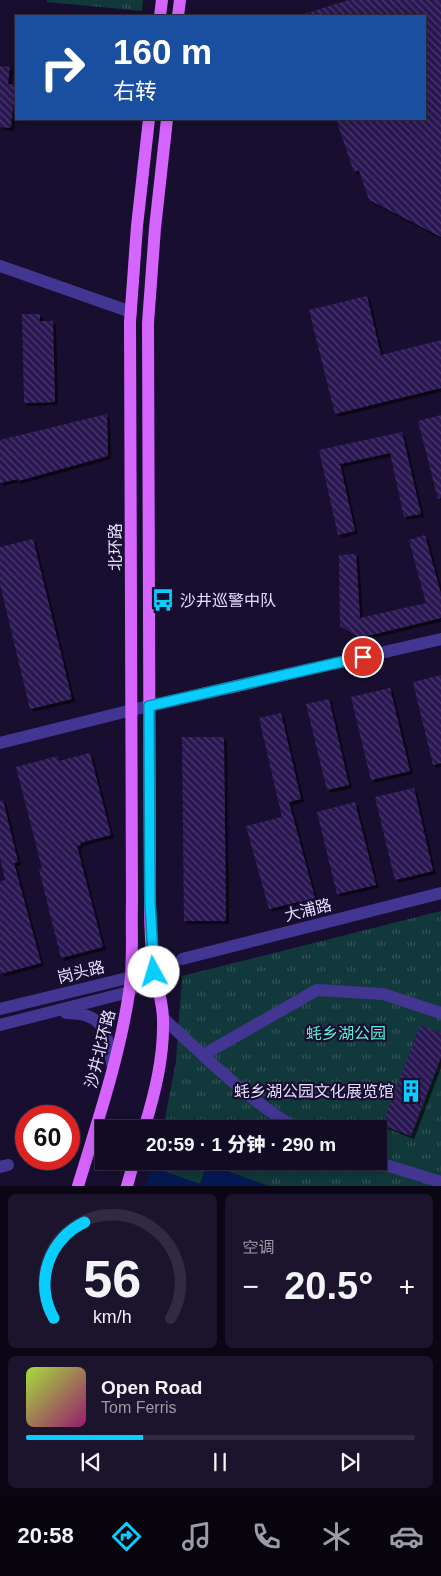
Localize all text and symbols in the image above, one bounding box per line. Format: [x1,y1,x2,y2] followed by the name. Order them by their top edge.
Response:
[113,32,212,71] text: 160 m
[30,35,95,100] icon: right
[113,79,157,104] text: 右转
[107,523,124,571] street label: 北环路
[150,587,176,613] bus stop icon: 沙井巡警中队
[180,592,276,609] place label: 沙井巡警中队
[342,636,384,678] pin
[349,643,377,671] icon: arrive
[283,896,333,924] street label: 大浦路
[127,945,179,997] position arrow
[56,958,106,986] street label: 岗头路
[82,1008,118,1090] street label: 沙井北环路
[306,1025,386,1042] park label: 蚝乡湖公园
[398,1078,424,1104] building icon: 蚝乡湖公园文化展览馆
[234,1083,394,1100] place label: 蚝乡湖公园文化展览馆
[15,1105,80,1170] speed limit sign: 60
[146,1134,336,1155] text: 20:59 · 1 分钟 · 290 m
[243,1239,275,1256] text: 空调
[83,1250,141,1308] text: 56
[284,1265,373,1307] text: 20.5°
[243,1271,259,1302] text: −
[399,1271,415,1302] text: +
[93,1307,132,1327] text: km/h
[101,1377,202,1398] text: Open Road
[101,1399,177,1416] text: Tom Ferris
[77,1448,105,1476] icon: previous
[206,1448,234,1476] icon: pause
[336,1448,364,1476] icon: next
[109,1519,144,1554] icon: directions
[179,1519,214,1554] icon: music
[249,1519,284,1554] icon: phone
[319,1519,354,1554] icon: climate
[389,1519,424,1554] icon: car
[17,1523,74,1548] text: 20:58

